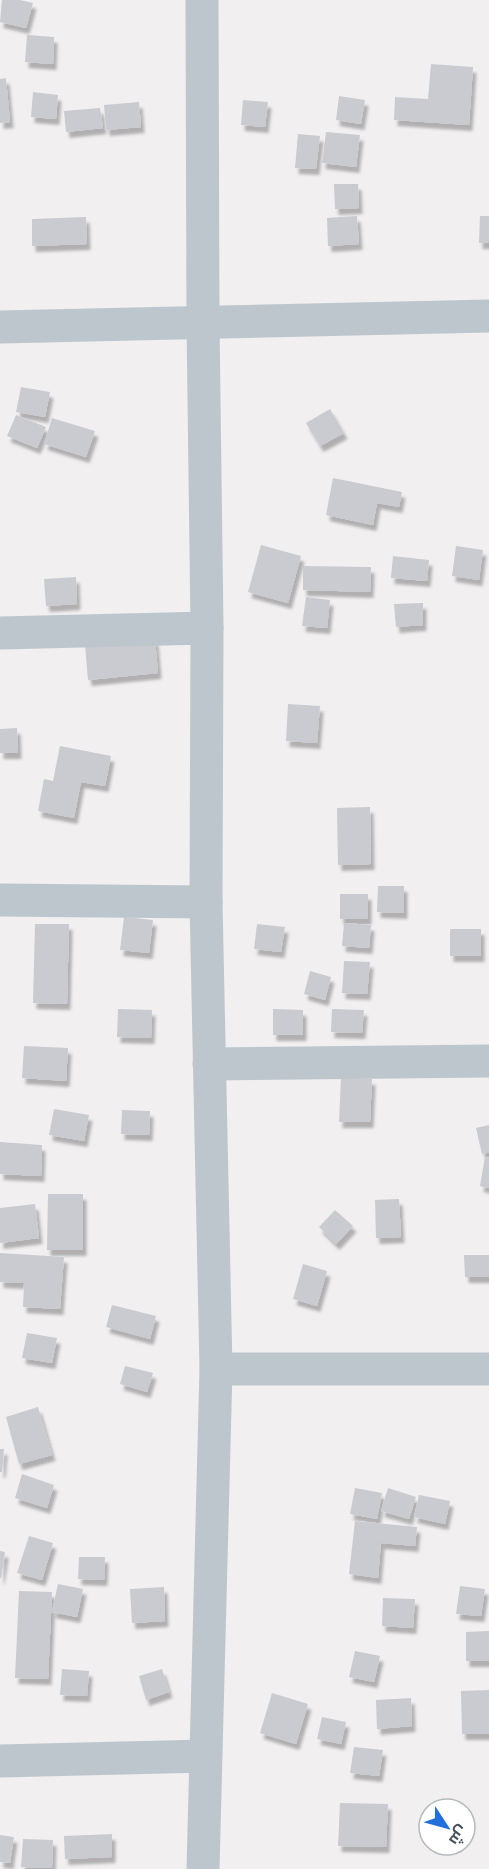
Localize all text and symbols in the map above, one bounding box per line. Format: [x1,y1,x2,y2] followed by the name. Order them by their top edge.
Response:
[417,1797,477,1857] north arrow
[445,1822,473,1850] text: ش

